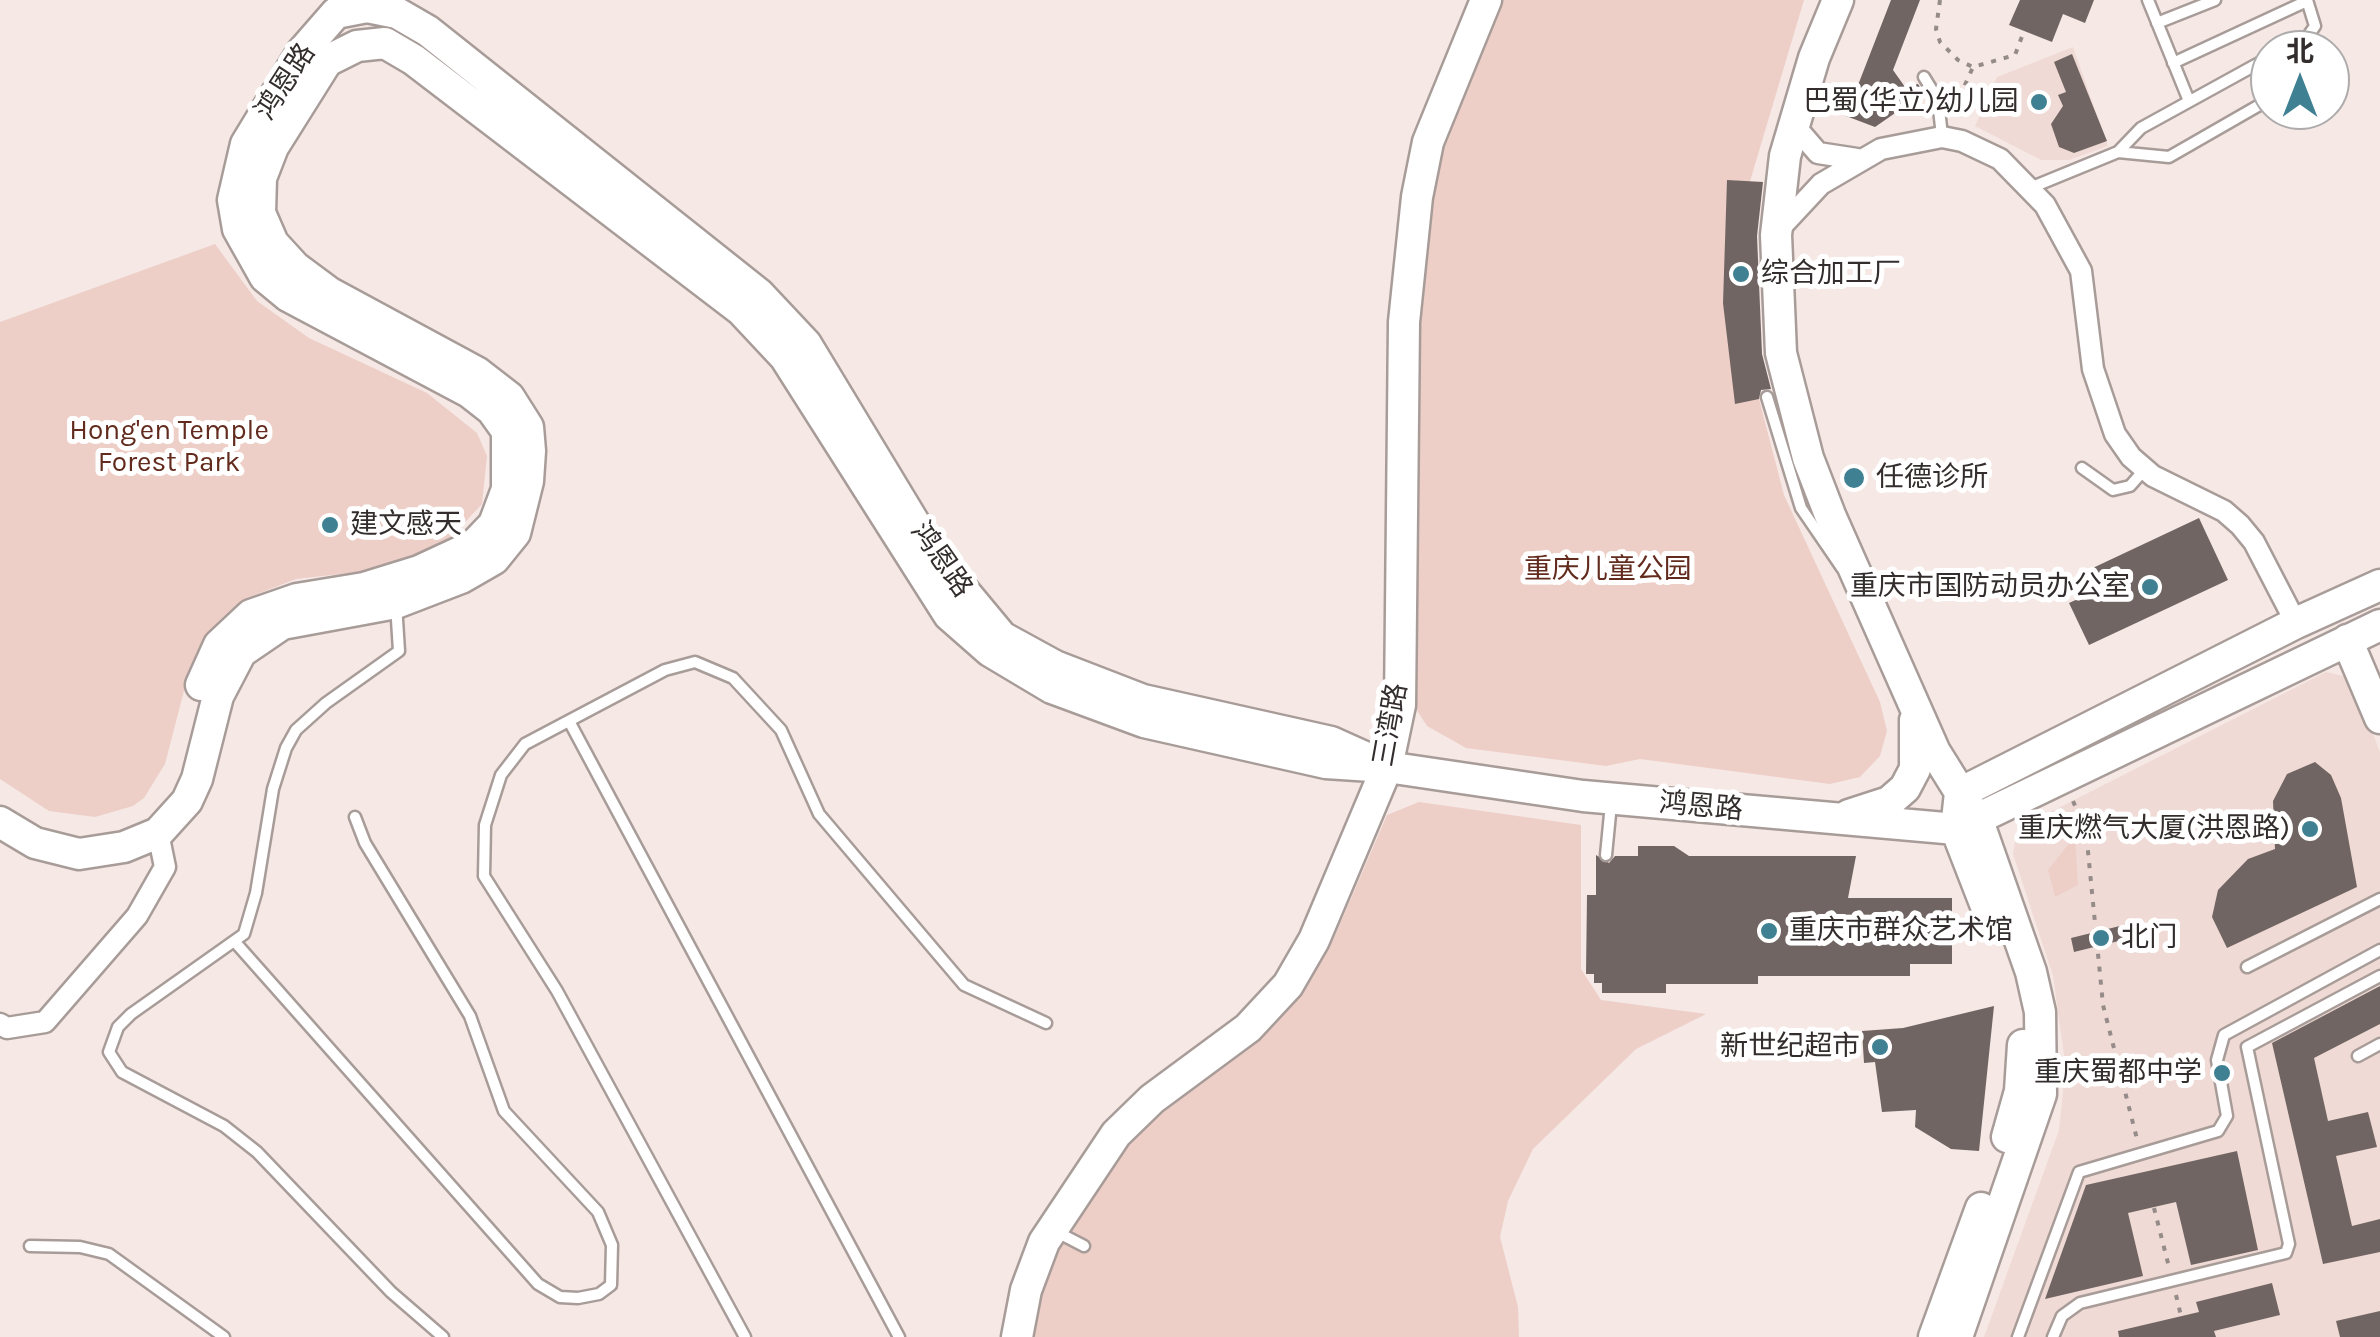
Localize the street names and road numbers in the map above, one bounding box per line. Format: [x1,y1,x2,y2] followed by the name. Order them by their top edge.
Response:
[249,38,323,126] street label: 鸿恩路
[903,516,979,604] street label: 鸿恩路
[1367,681,1415,769] street label: 三湾路
[1658,787,1744,827] street label: 鸿恩路

